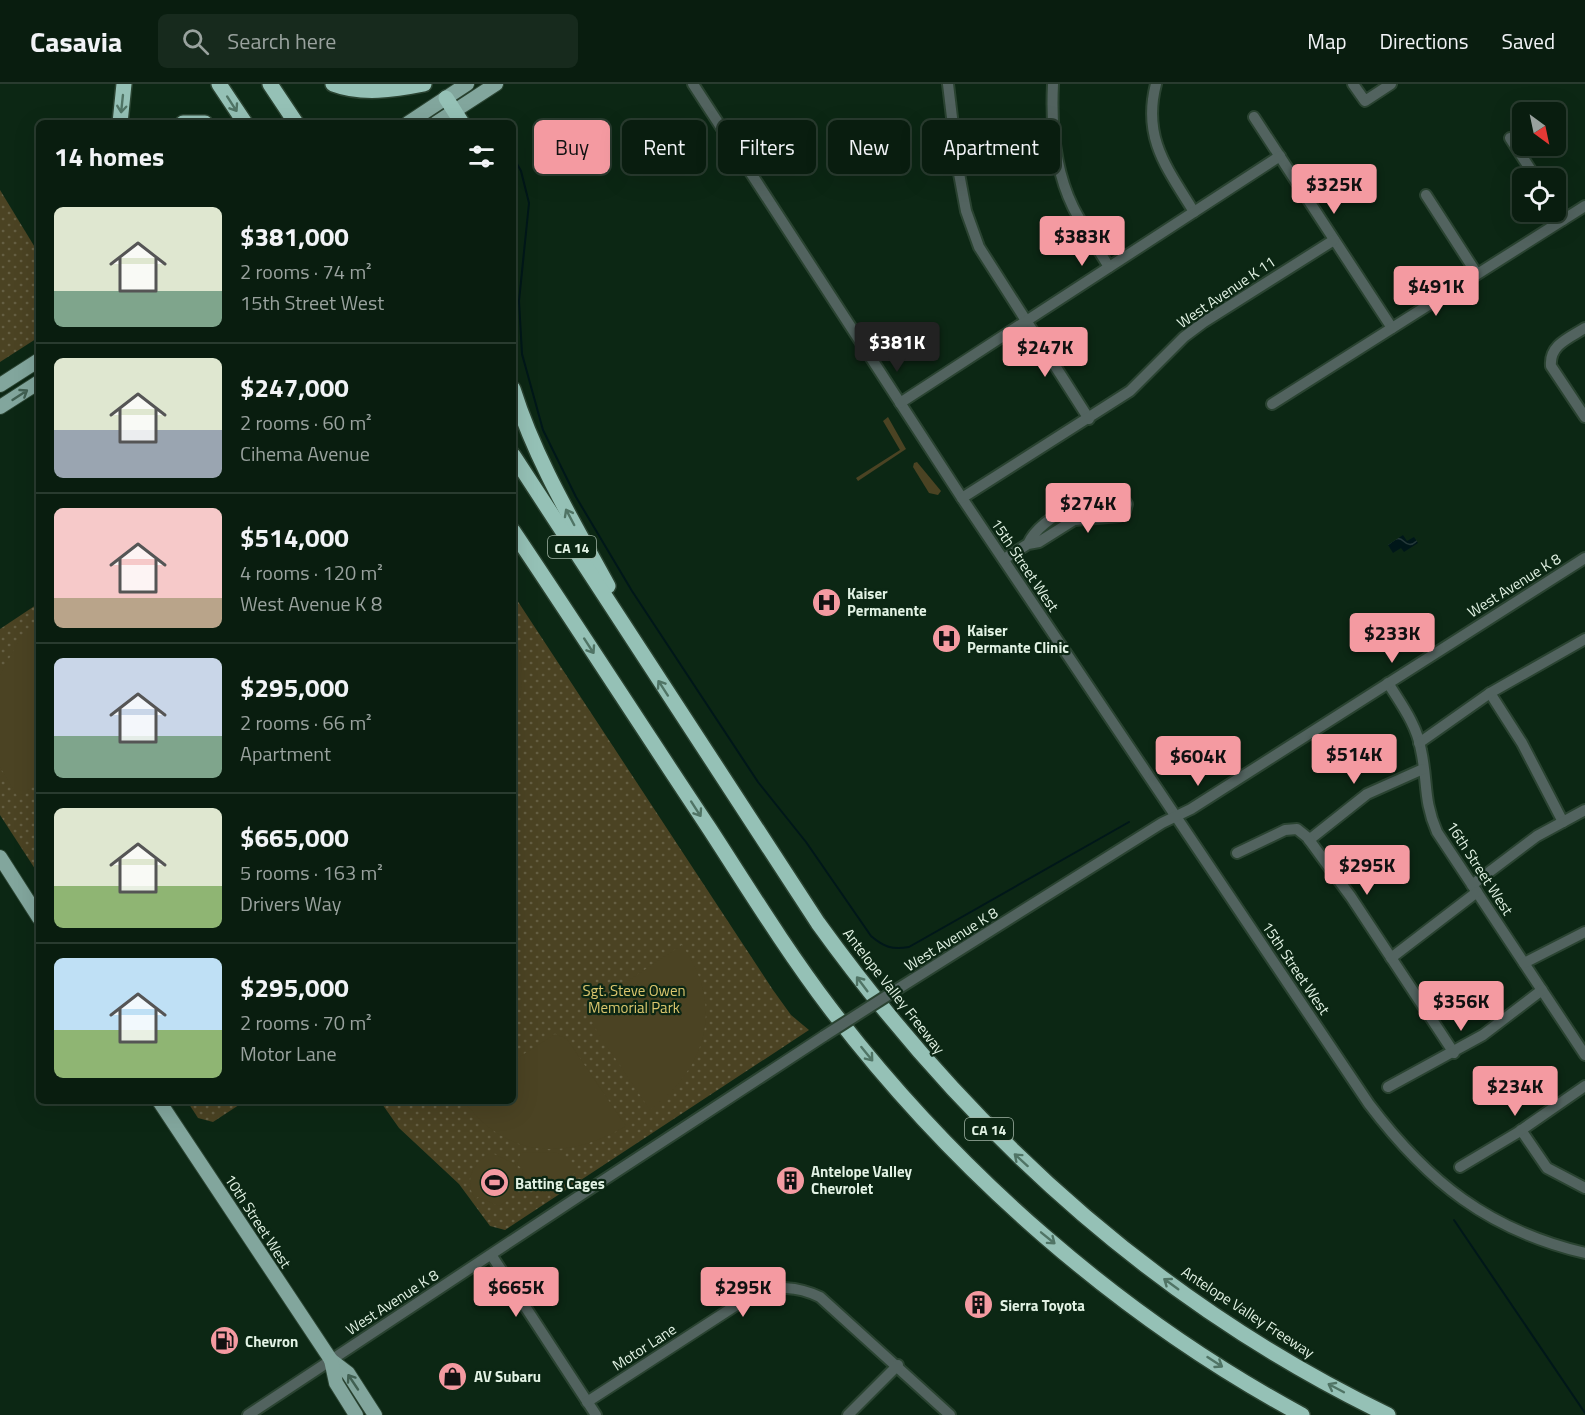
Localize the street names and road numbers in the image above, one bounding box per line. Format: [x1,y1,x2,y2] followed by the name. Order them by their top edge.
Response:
[1172,250,1280,334] street label: West Avenue K 11
[985,514,1065,617] street label: 15th Street West
[548,536,596,558] road number: CA 14
[1463,547,1565,623] street label: West Avenue K 8
[1441,816,1520,920] street label: 16th Street West
[900,901,1002,977] street label: West Avenue K 8
[1256,917,1336,1020] street label: 15th Street West
[837,923,951,1059] street label: Antelope Valley Freeway
[965,1118,1013,1140] road number: CA 14
[219,1169,298,1273] street label: 10th Street West
[1177,1260,1319,1364] street label: Antelope Valley Freeway
[341,1263,443,1341] street label: West Avenue K 8
[607,1318,681,1376] street label: Motor Lane

